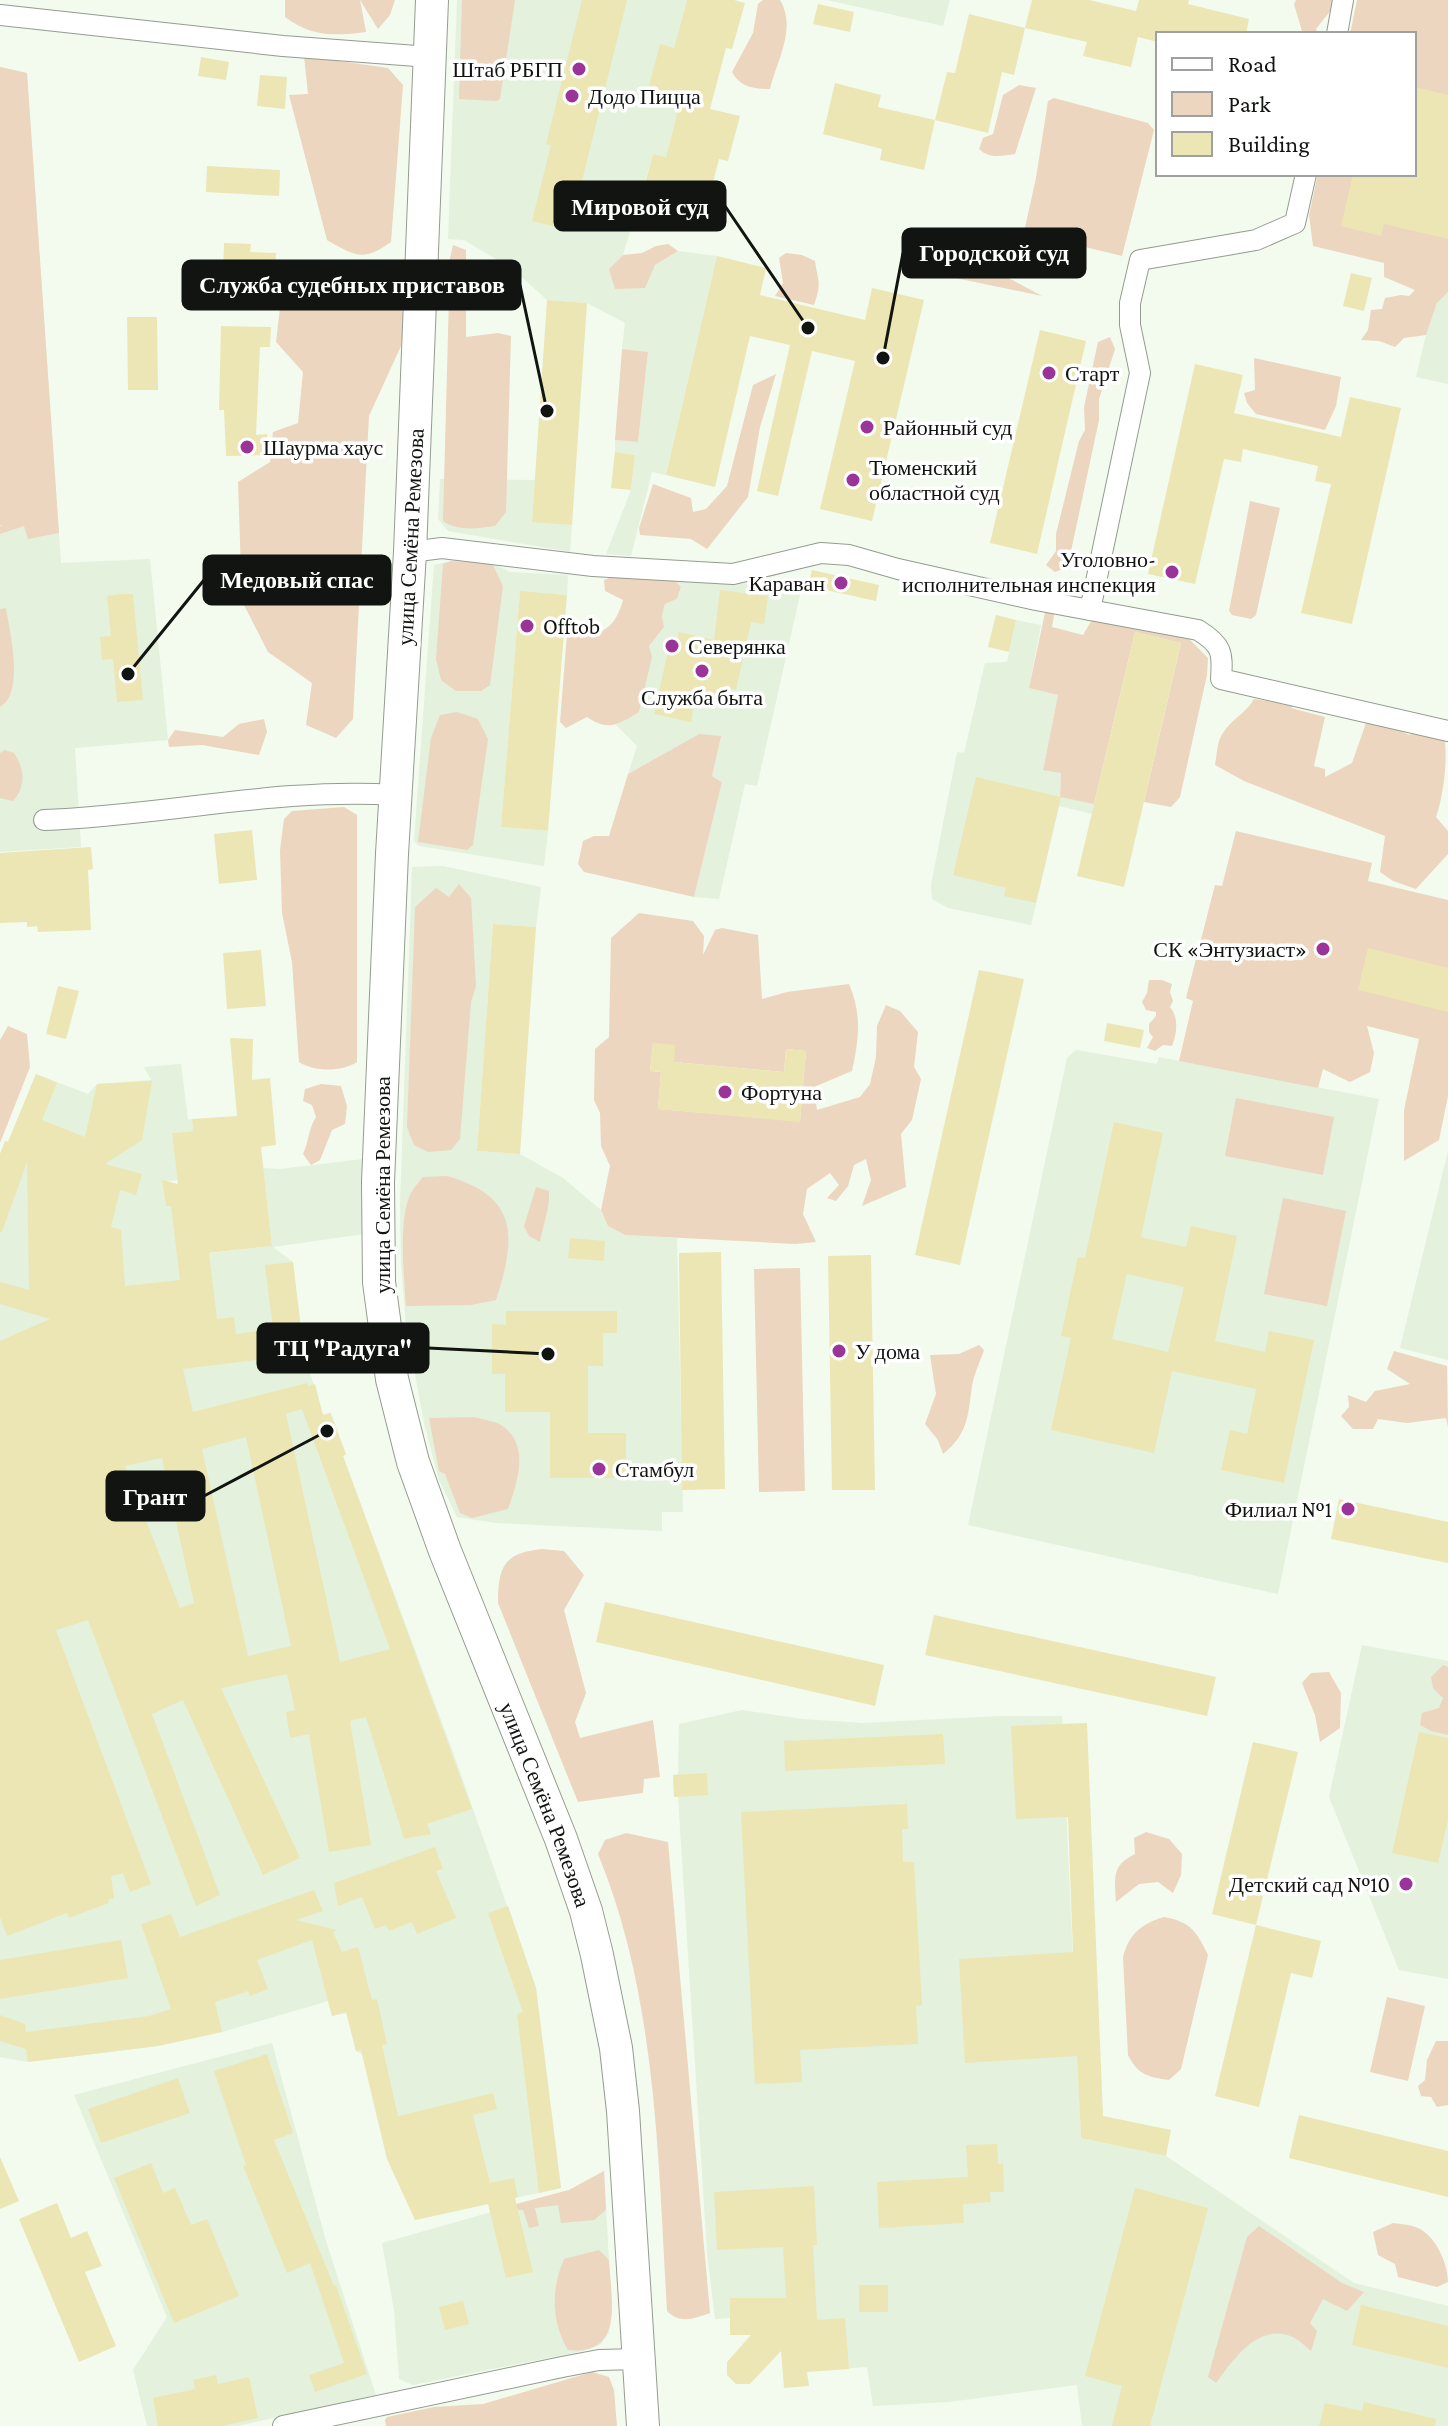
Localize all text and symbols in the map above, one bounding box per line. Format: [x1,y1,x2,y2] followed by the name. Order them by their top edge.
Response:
[1156,32,1416,176] legend
[1228,50,1277,77] text: Road
[452,57,563,82] place label: Штаб РБГП
[570,60,588,78] marker: Штаб РБГП
[588,84,701,109] place label: Додо Пицца
[563,87,581,105] marker: Додо Пицца
[1228,90,1271,117] text: Park
[1228,130,1310,157] text: Building
[555,182,725,230] callout: Мировой суд
[571,193,709,220] text: Мировой суд
[903,229,1085,277] callout: Городской суд
[919,239,1069,266] text: Городской суд
[183,261,520,309] callout: Служба судебных приставов
[199,271,505,298] text: Служба судебных приставов
[1065,361,1120,386] place label: Старт
[1040,364,1058,382] marker: Старт
[883,415,1012,440] place label: Районный суд
[858,418,876,436] marker: Районный суд
[392,427,429,646] street label: улица Семёна Ремезова
[263,435,384,460] place label: Шаурма хаус
[238,438,256,456] marker: Шаурма хаус
[869,455,1000,505] place label: Тюменский областной суд
[844,471,862,489] marker: Тюменский областной суд
[902,547,1156,597] place label: Уголовно- исполнительная инспекция
[204,556,390,604] callout: Медовый спас
[1163,563,1181,581] marker: Уголовно- исполнительная инспекция
[220,566,374,593] text: Медовый спас
[748,571,825,596] place label: Караван
[832,574,850,592] marker: Караван
[543,614,600,639] place label: Offtob
[518,617,536,635] marker: Offtob
[688,634,786,659] place label: Северянка
[663,637,681,655] marker: Северянка
[693,662,711,680] marker: Служба быта
[641,685,763,710] place label: Служба быта
[1153,937,1307,962] place label: СК «Энтузиаст»
[1314,940,1332,958] marker: СК «Энтузиаст»
[370,1076,395,1294] street label: улица Семёна Ремезова
[741,1080,822,1105] place label: Фортуна
[716,1083,734,1101] marker: Фортуна
[258,1324,428,1372] callout: ТЦ "Радуга"
[274,1334,412,1361] text: ТЦ "Радуга"
[855,1339,920,1364] place label: У дома
[830,1342,848,1360] marker: У дома
[615,1457,694,1482] place label: Стамбул
[590,1460,608,1478] marker: Стамбул
[107,1472,204,1520] callout: Грант
[123,1483,188,1510] text: Грант
[1225,1497,1332,1522] place label: Филиал №1
[1339,1500,1357,1518] marker: Филиал №1
[494,1698,596,1911] street label: улица Семёна Ремезова
[1229,1872,1390,1897] place label: Детский сад №10
[1397,1875,1415,1893] marker: Детский сад №10

